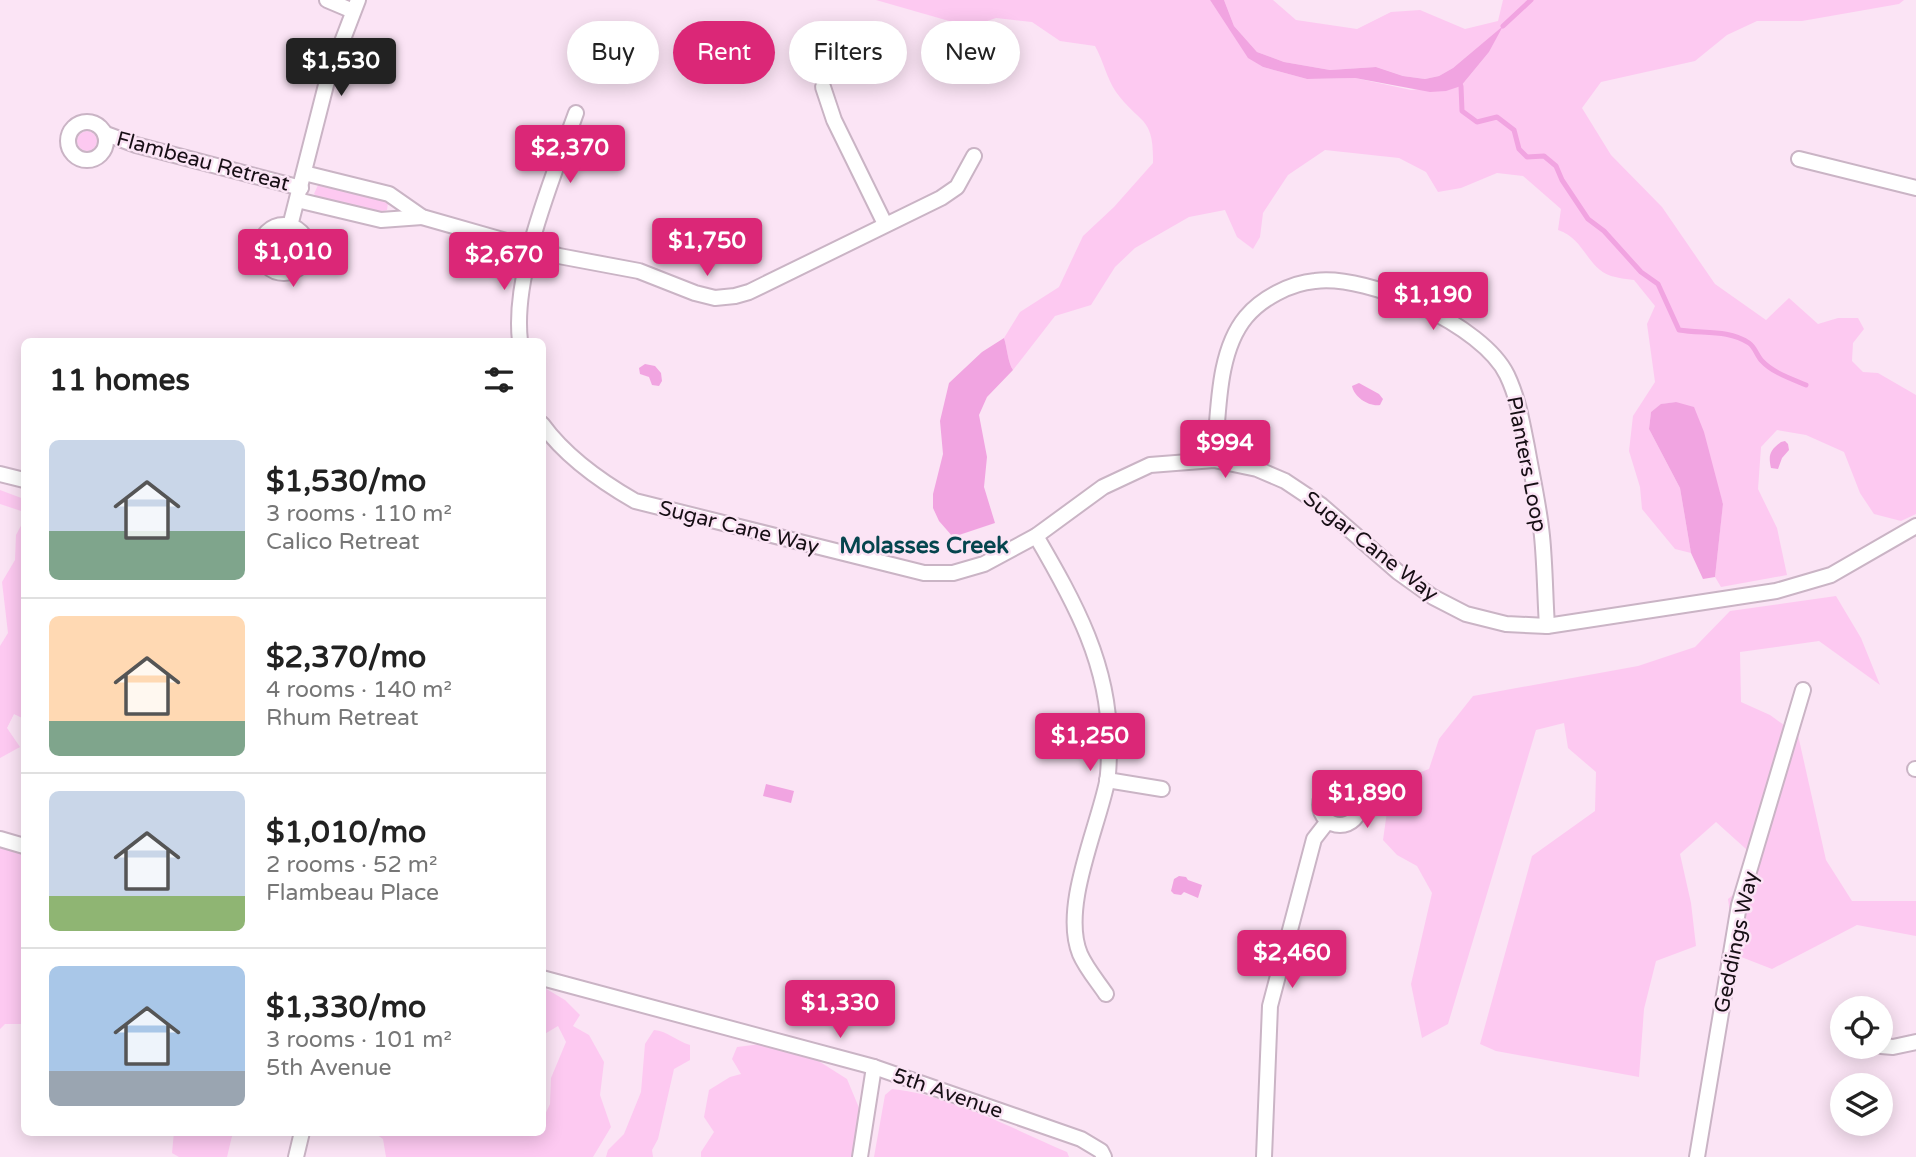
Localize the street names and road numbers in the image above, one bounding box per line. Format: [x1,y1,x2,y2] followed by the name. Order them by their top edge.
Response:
[114,126,292,197] street label: Flambeau Retreat
[1501,394,1552,534] street label: Planters Loop
[1298,486,1443,607] street label: Sugar Cane Way
[656,496,821,559] street label: Sugar Cane Way
[1709,869,1764,1015] street label: Geddings Way
[890,1063,1006,1124] street label: 5th Avenue

